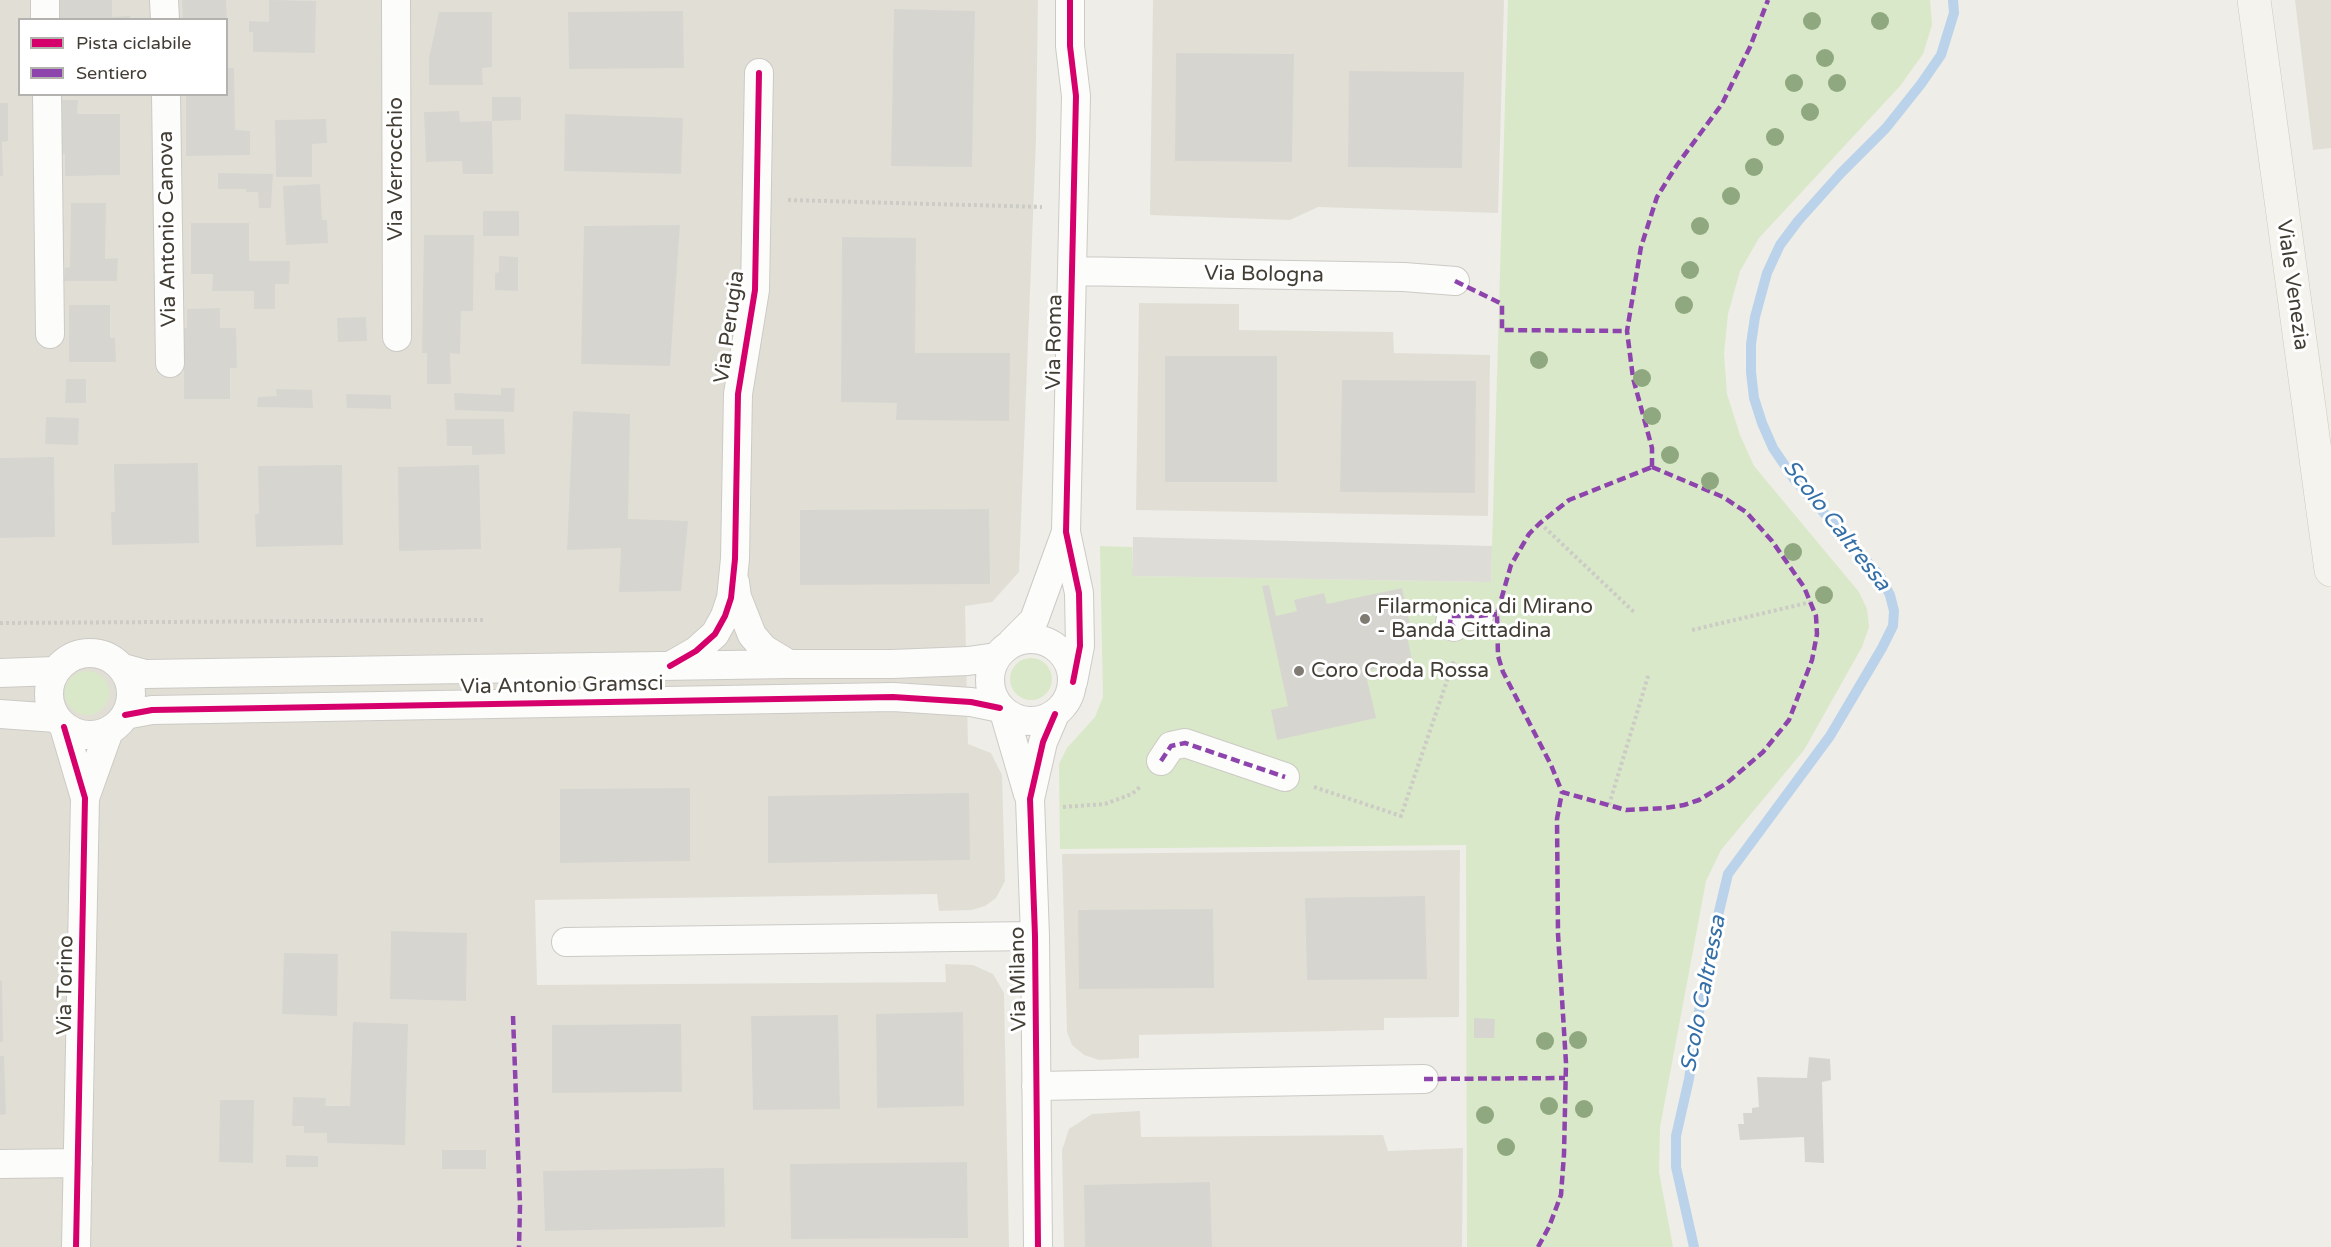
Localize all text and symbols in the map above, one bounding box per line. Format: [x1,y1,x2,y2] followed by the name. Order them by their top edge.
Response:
[18,18,228,96] legend
[76,32,191,54] text: Pista ciclabile
[76,62,147,84] text: Sentiero
[383,97,409,241] street label: Via Verrocchio
[154,131,182,327] street label: Via Antonio Canova
[2270,218,2314,352] street label: Viale Venezia
[1204,261,1324,289] street label: Via Bologna
[710,269,750,385] street label: Via Perugia
[1042,294,1068,390] street label: Via Roma
[1777,455,1895,597] water label: Scolo Caltressa
[1377,594,1593,644] place label: Filarmonica di Mirano - Banda Cittadina
[1358,612,1372,626] marker: Filarmonica di Mirano - Banda Cittadina
[1311,658,1489,684] place label: Coro Croda Rossa
[1292,664,1306,678] marker: Coro Croda Rossa
[460,672,664,700] street label: Via Antonio Gramsci
[1676,914,1732,1074] water label: Scolo Caltressa
[1005,926,1033,1032] street label: Via Milano
[53,935,79,1035] street label: Via Torino

